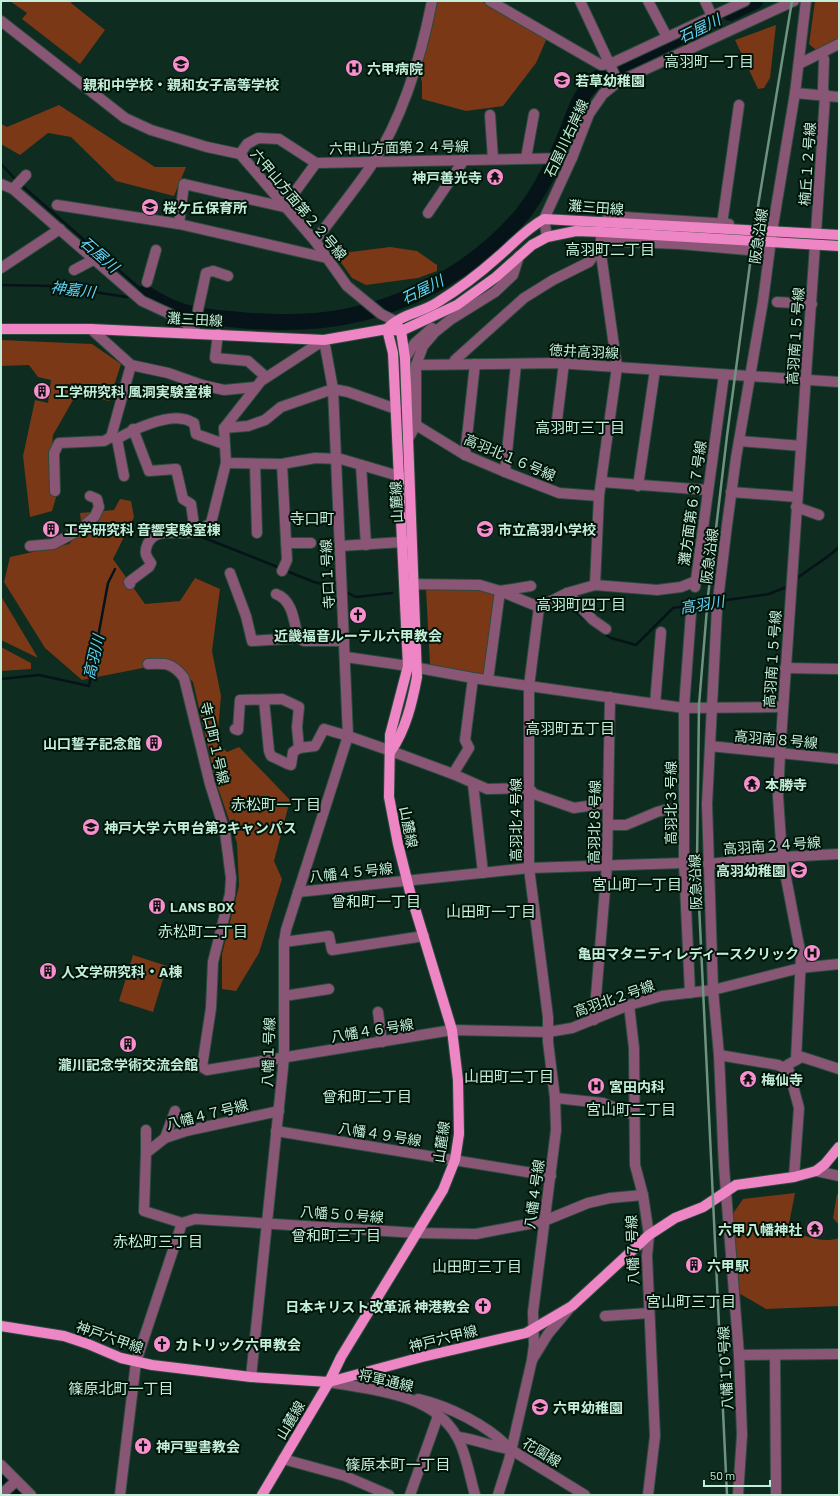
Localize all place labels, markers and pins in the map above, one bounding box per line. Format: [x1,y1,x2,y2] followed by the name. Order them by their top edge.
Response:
[171,54,191,74] school or university icon: 親和中学校・親和女子高等学校
[344,58,364,78] hospital icon: 六甲病院
[367,60,423,77] place label: 六甲病院
[552,70,572,90] school or university icon: 若草幼稚園
[575,72,645,89] place label: 若草幼稚園
[83,76,279,93] place label: 親和中学校・親和女子高等学校
[485,167,505,187] temple icon: 神戸善光寺
[412,169,482,186] place label: 神戸善光寺
[140,197,160,217] school or university icon: 桜ケ丘保育所
[163,199,247,216] place label: 桜ケ丘保育所
[32,381,52,401] building icon: 工学研究科 風洞実験室棟
[55,383,212,400] place label: 工学研究科 風洞実験室棟
[41,519,61,539] building icon: 工学研究科 音響実験室棟
[475,519,495,539] school or university icon: 市立高羽小学校
[64,521,221,538] place label: 工学研究科 音響実験室棟
[498,521,596,538] place label: 市立高羽小学校
[348,605,368,625] church icon: 近畿福音ルーテル六甲教会
[274,627,442,644] place label: 近畿福音ルーテル六甲教会
[144,733,164,753] building icon: 山口誓子記念館
[43,735,141,752] place label: 山口誓子記念館
[742,774,762,794] temple icon: 本勝寺
[765,776,807,793] place label: 本勝寺
[81,817,101,837] school or university icon: 神戸大学 六甲台第2キャンパス
[104,819,297,836] place label: 神戸大学 六甲台第2キャンパス
[789,860,809,880] school or university icon: 高羽幼稚園
[716,862,786,879] place label: 高羽幼稚園
[147,896,167,916] building icon: LANS BOX
[170,898,234,915] place label: LANS BOX
[802,943,822,963] hospital icon: 亀田マタニティレディースクリック
[578,945,799,962] place label: 亀田マタニティレディースクリック
[38,961,58,981] building icon: 人文学研究科・A棟
[61,963,182,980] place label: 人文学研究科・A棟
[118,1034,138,1054] building icon: 瀧川記念学術交流会館
[58,1056,198,1073] place label: 瀧川記念学術交流会館
[738,1069,758,1089] temple icon: 梅仙寺
[761,1071,803,1088] place label: 梅仙寺
[586,1076,606,1096] hospital icon: 宮田内科
[609,1078,665,1095] place label: 宮田内科
[805,1219,825,1239] temple icon: 六甲八幡神社
[718,1221,802,1238] place label: 六甲八幡神社
[684,1255,704,1275] building icon: 六甲駅
[707,1257,749,1274] place label: 六甲駅
[473,1296,493,1316] church icon: 日本キリスト改革派 神港教会
[285,1298,470,1315] place label: 日本キリスト改革派 神港教会
[152,1334,172,1354] church icon: カトリック六甲教会
[175,1336,301,1353] place label: カトリック六甲教会
[530,1397,550,1417] school or university icon: 六甲幼稚園
[553,1399,623,1416] place label: 六甲幼稚園
[133,1436,153,1456] church icon: 神戸聖書教会
[156,1438,240,1455] place label: 神戸聖書教会

